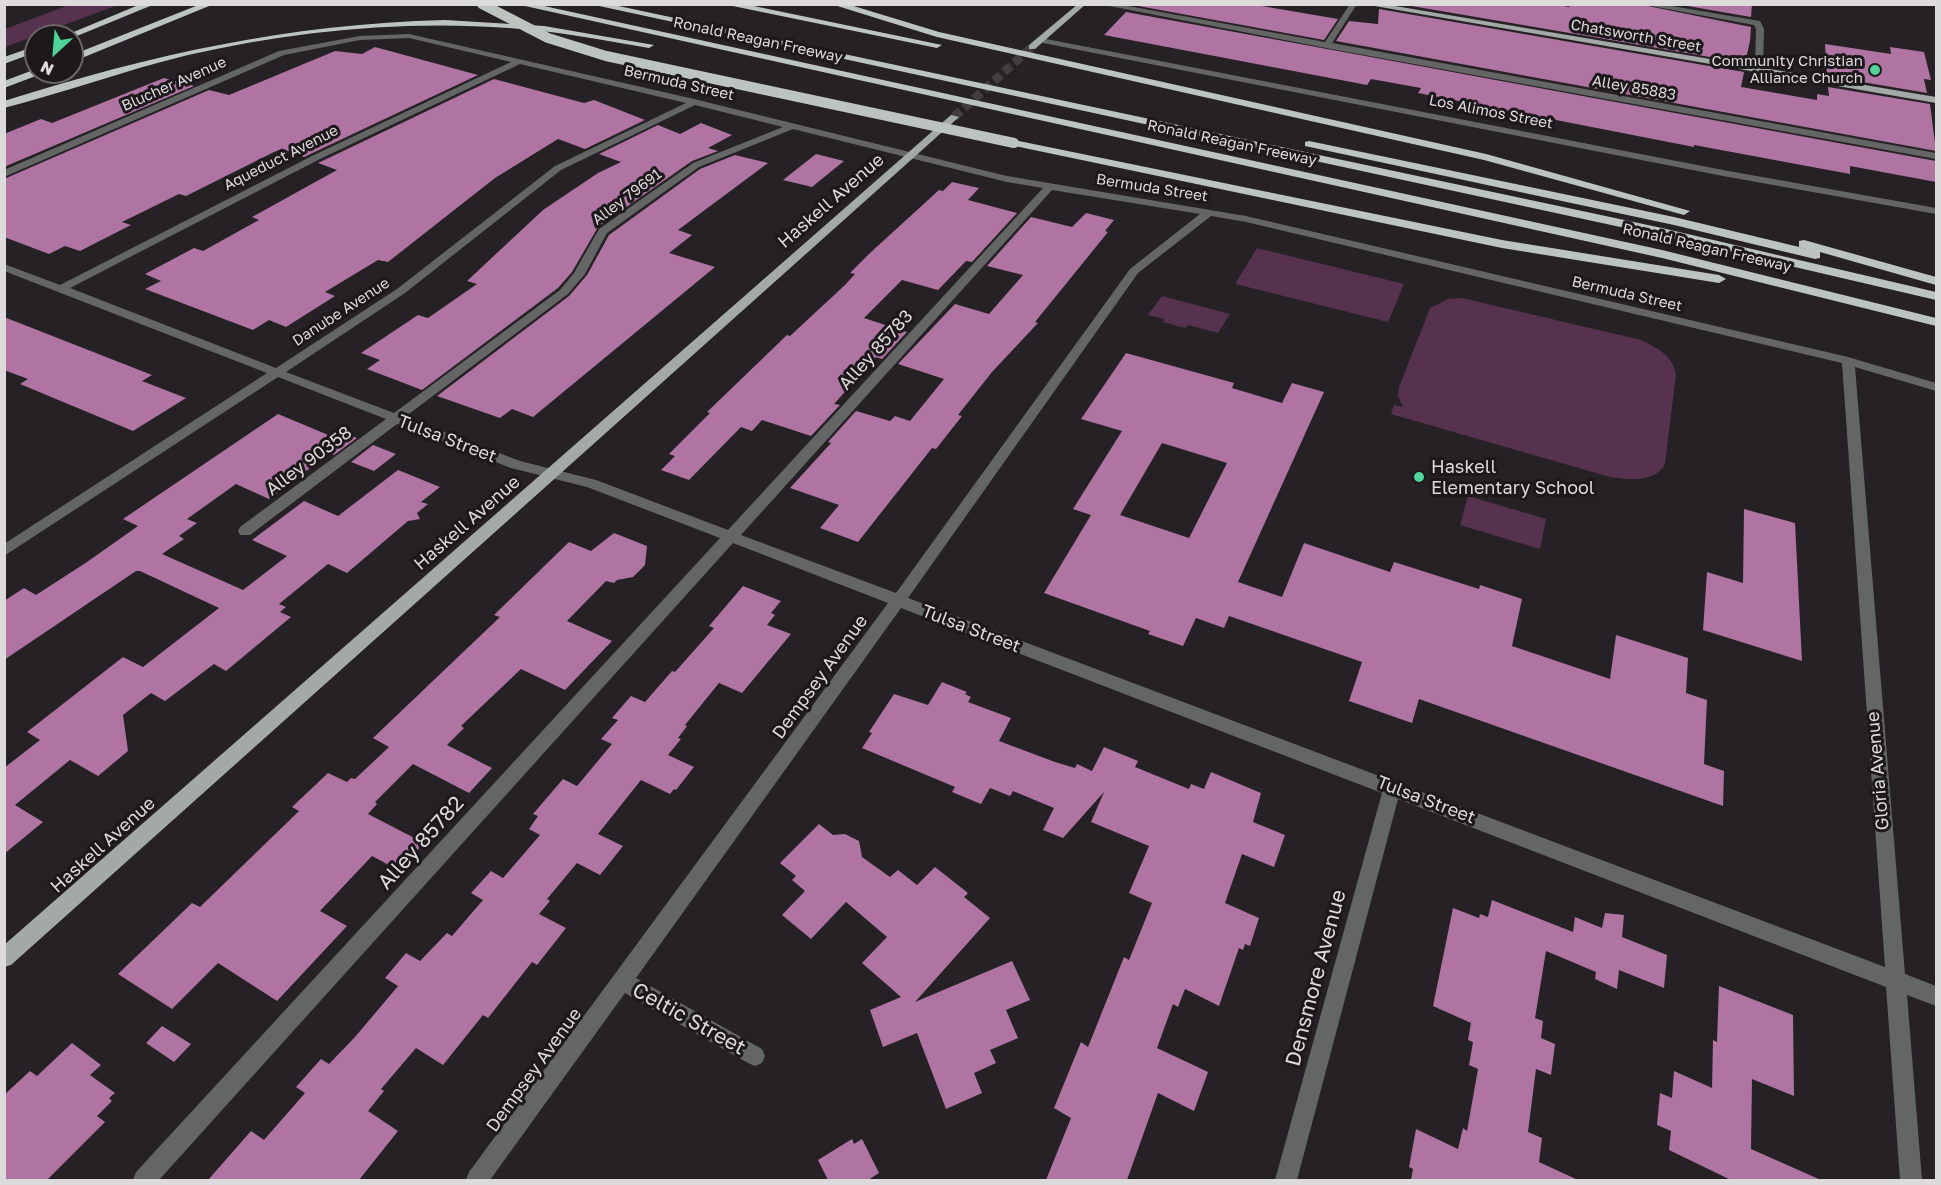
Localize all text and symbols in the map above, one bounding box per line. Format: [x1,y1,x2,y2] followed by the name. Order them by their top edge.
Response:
[672,13,844,67] street label: Ronald Reagan Freeway
[1569,16,1703,56] street label: Chatsworth Street
[24,24,84,84] north arrow
[1712,52,1863,87] place label: Community Christian Alliance Church
[119,53,229,115] street label: Blucher Avenue
[37,57,57,80] text: N
[622,62,736,104] street label: Bermuda Street
[1868,63,1882,77] marker: Community Christian Alliance Church
[1591,72,1677,104] street label: Alley 85883
[1427,91,1555,133] street label: Los Alimos Street
[1146,116,1318,170] street label: Ronald Reagan Freeway
[221,121,341,195] street label: Aqueduct Avenue
[774,149,888,253] street label: Haskell Avenue
[589,165,665,229] street label: Alley 79691
[1095,170,1209,206] street label: Bermuda Street
[1621,220,1793,276] street label: Ronald Reagan Freeway
[1570,273,1684,315] street label: Bermuda Street
[289,274,393,350] street label: Danube Avenue
[834,306,918,394] street label: Alley 85783
[395,410,499,468] street label: Tulsa Street
[262,422,356,500] street label: Alley 90358
[1431,456,1595,498] place label: Haskell Elementary School
[1412,470,1426,484] marker: Haskell Elementary School
[410,471,524,575] street label: Haskell Avenue
[919,600,1023,658] street label: Tulsa Street
[768,611,872,743] street label: Dempsey Avenue
[1862,711,1894,831] street label: Gloria Avenue
[1374,771,1478,829] street label: Tulsa Street
[373,791,469,895] street label: Alley 85782
[46,792,160,898] street label: Haskell Avenue
[1280,887,1352,1069] street label: Densmore Avenue
[628,978,750,1060] street label: Celtic Street
[482,1004,586,1136] street label: Dempsey Avenue

